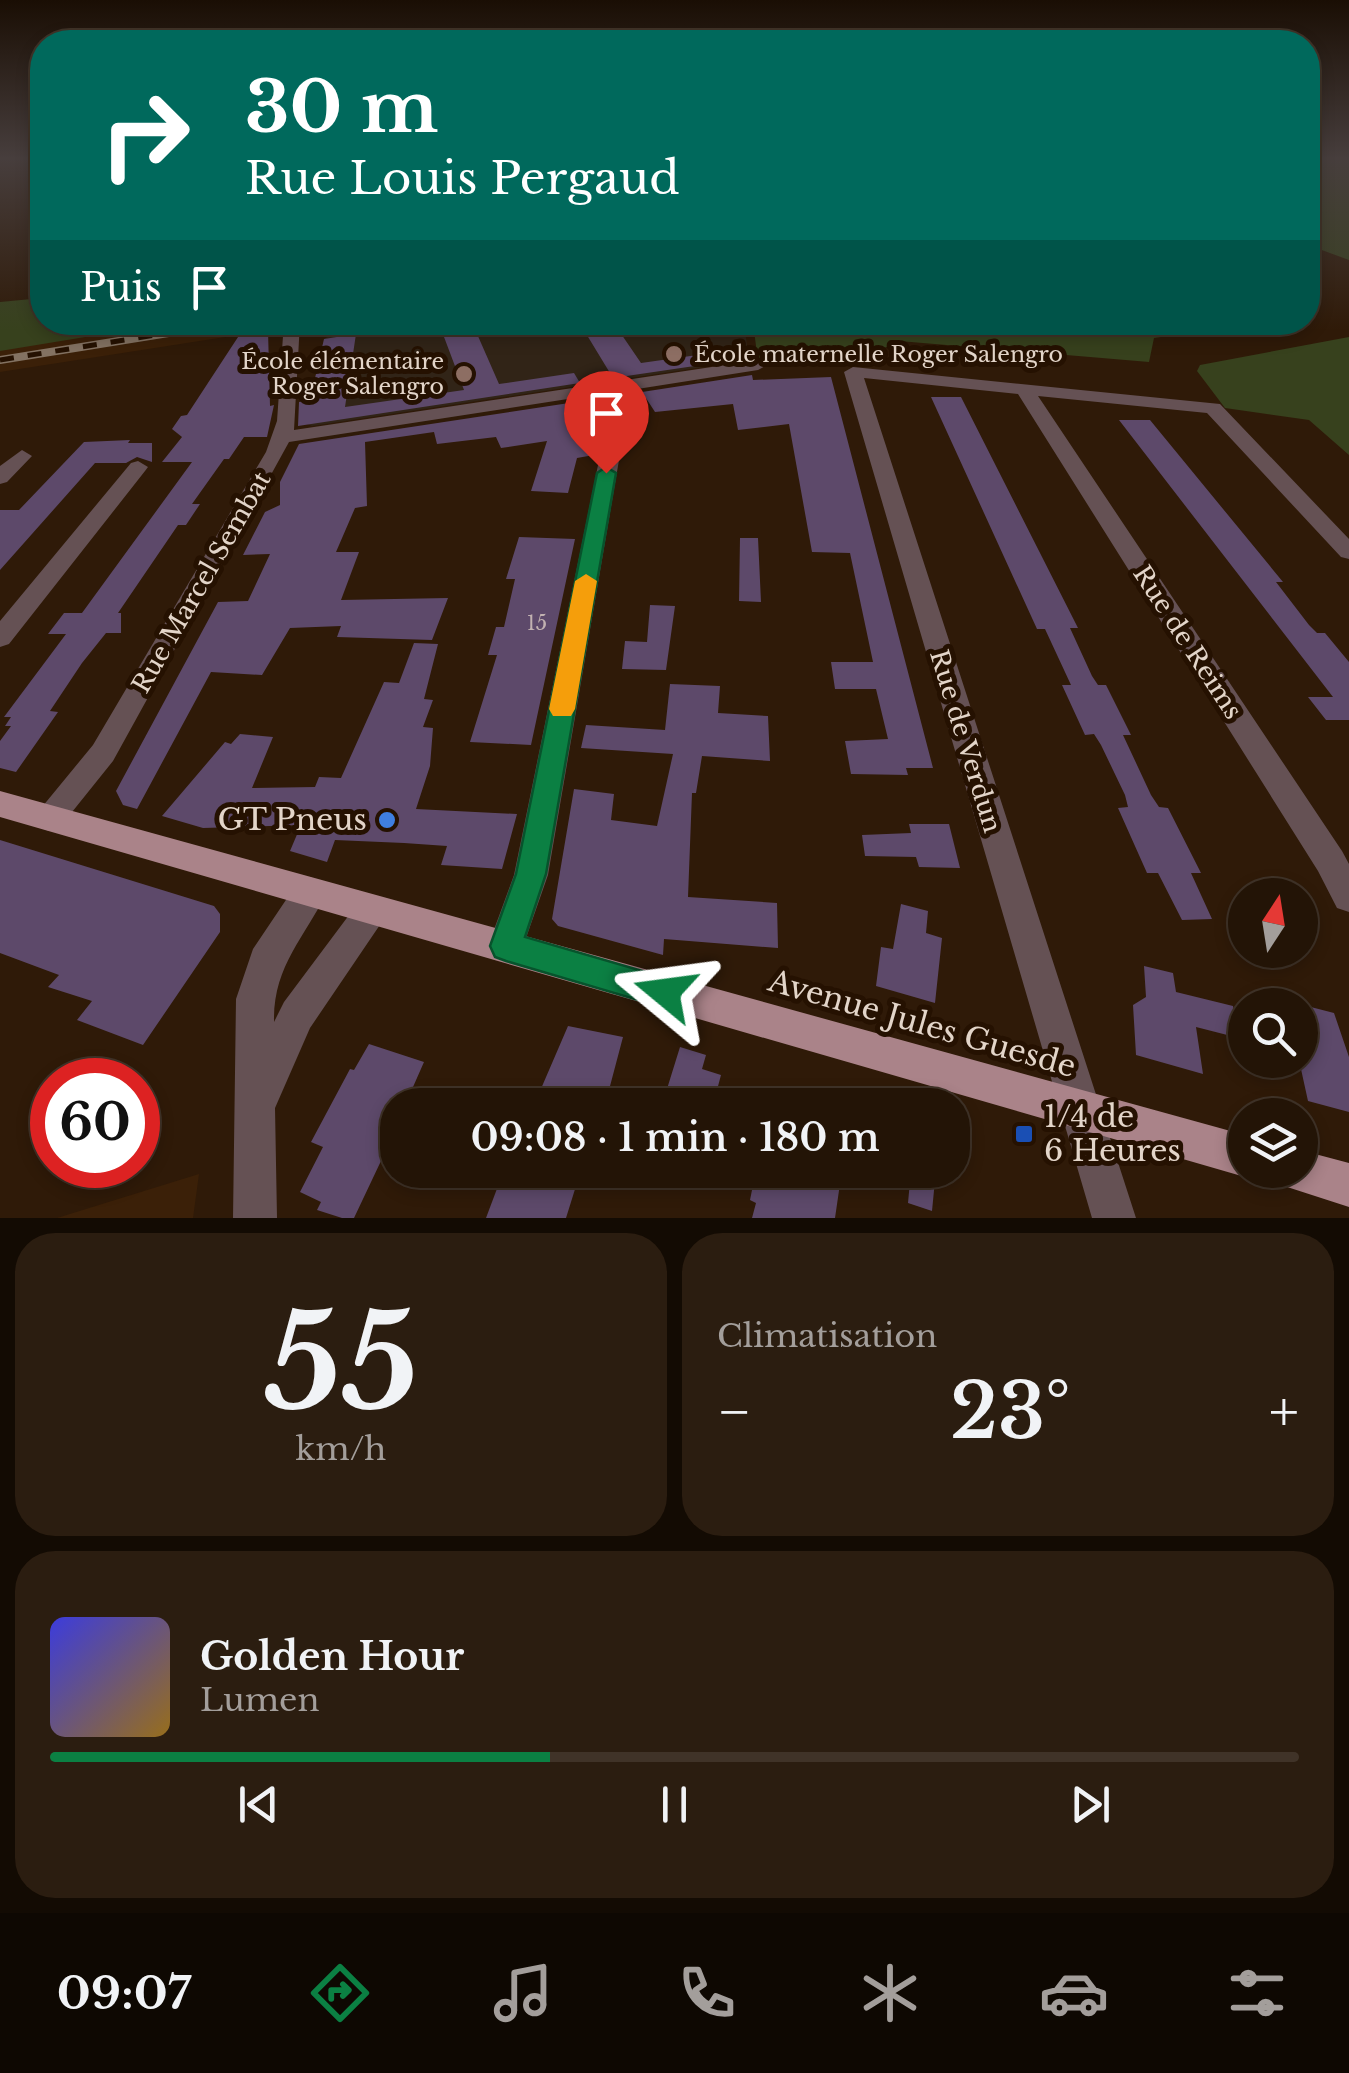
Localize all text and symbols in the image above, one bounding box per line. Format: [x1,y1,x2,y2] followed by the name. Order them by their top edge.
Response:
[245,64,438,151] text: 30 m
[80,70,210,200] icon: right
[245,150,680,206] text: Rue Louis Pergaud
[182,260,237,315] icon: arrive
[80,264,162,311] text: Puis
[694,340,1063,368] place label: École maternelle Roger Salengro
[663,343,685,365] marker: École maternelle Roger Salengro
[241,347,444,400] place label: École élémentaire Roger Salengro
[453,363,475,385] marker: École élémentaire Roger Salengro
[564,371,649,474] pin
[579,386,634,441] icon: arrive
[125,465,278,699] street label: Rue Marcel Sembat
[1126,560,1249,725] street label: Rue de Reims
[527,611,547,635] house number: 15
[923,646,1008,836] street label: Rue de Verdun
[217,801,367,838] place label: GT Pneus
[376,809,398,831] marker: GT Pneus
[1228,878,1318,968] north arrow
[1228,878,1318,1188] map controls
[613,940,717,1044] position arrow
[763,962,1080,1085] street label: Avenue Jules Guesde
[1228,988,1318,1078] button: search
[30,1058,160,1188] speed limit sign: 60
[1044,1098,1181,1169] place label: 1/4 de 6 Heures
[1228,1098,1318,1188] button: layers
[470,1114,880,1161] text: 09:08 · 1 min · 180 m
[1013,1123,1035,1145] marker: 1/4 de 6 Heures
[264,1283,418,1444] text: 55
[717,1316,937,1356] text: Climatisation
[950,1365,1071,1458] text: 23°
[717,1378,752,1446] text: −
[1269,1378,1299,1446] text: +
[296,1429,386,1469] text: km/h
[200,1633,464,1680] text: Golden Hour
[200,1680,319,1720] text: Lumen
[231,1777,286,1832] icon: previous
[647,1777,702,1832] icon: pause
[1063,1777,1118,1832] icon: next
[305,1958,375,2028] icon: directions
[488,1958,558,2028] icon: music
[672,1958,742,2028] icon: phone
[855,1958,925,2028] icon: climate
[1039,1958,1109,2028] icon: car
[1222,1958,1292,2028] icon: filters
[57,1965,191,2021] text: 09:07

